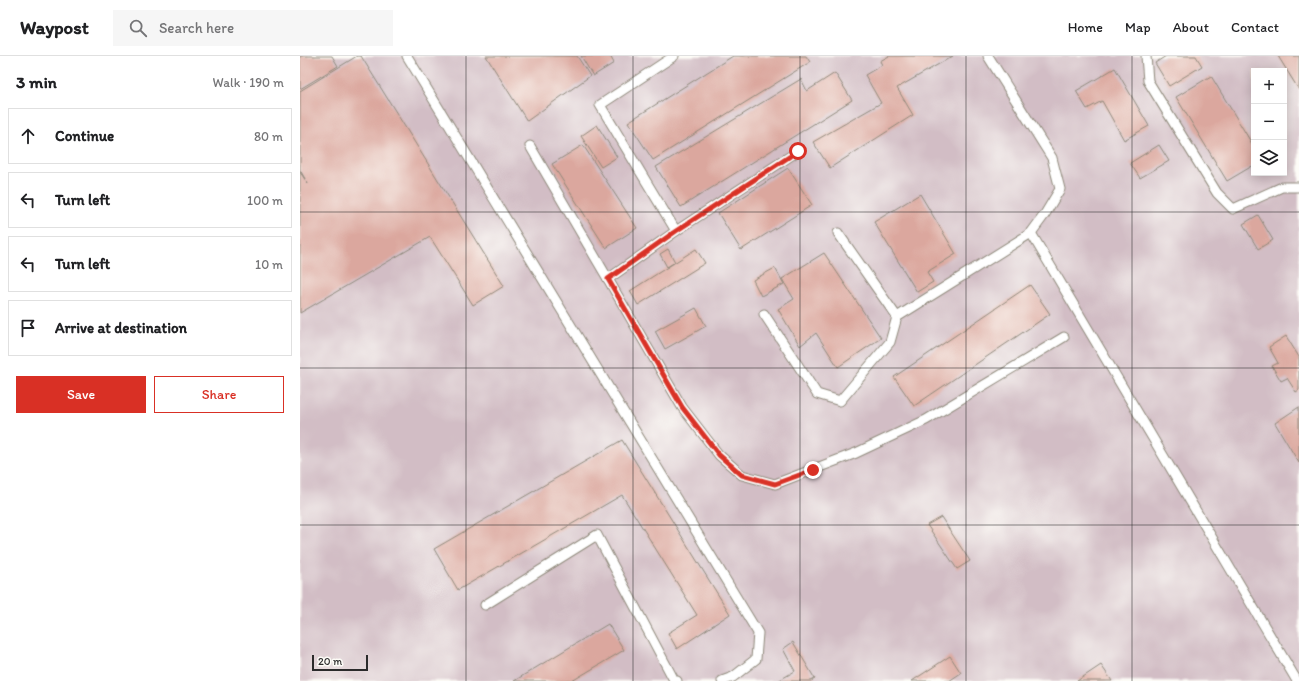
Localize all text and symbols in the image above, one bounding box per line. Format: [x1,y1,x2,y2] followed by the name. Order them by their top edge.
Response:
[113,10,393,46] search box
[20,16,89,39] text: Waypost
[127,17,149,39] icon: search
[159,19,234,37] text: Search here
[1068,19,1103,36] text: Home
[1125,19,1151,36] text: Map
[1173,19,1209,36] text: About
[1231,19,1279,36] text: Contact
[1251,68,1287,176] map controls
[1251,68,1287,104] button: +
[16,72,57,92] text: 3 min
[213,75,284,90] text: Walk · 190 m
[1251,104,1287,140] button: −
[17,125,39,147] icon: ahead
[55,127,114,145] text: Continue
[254,129,283,144] text: 80 m
[1251,140,1287,176] button: layers
[789,142,807,160] route start
[17,189,39,211] icon: left
[55,191,110,209] text: Turn left
[247,193,283,208] text: 100 m
[17,253,39,275] icon: left
[55,255,110,273] text: Turn left
[255,257,283,272] text: 10 m
[17,317,39,339] icon: arrive
[55,319,187,337] text: Arrive at destination
[16,376,146,413] button: Save
[154,376,284,413] button: Share
[804,461,822,479] route end
[312,653,368,672] scale bar
[318,655,342,668] text: 20 m

